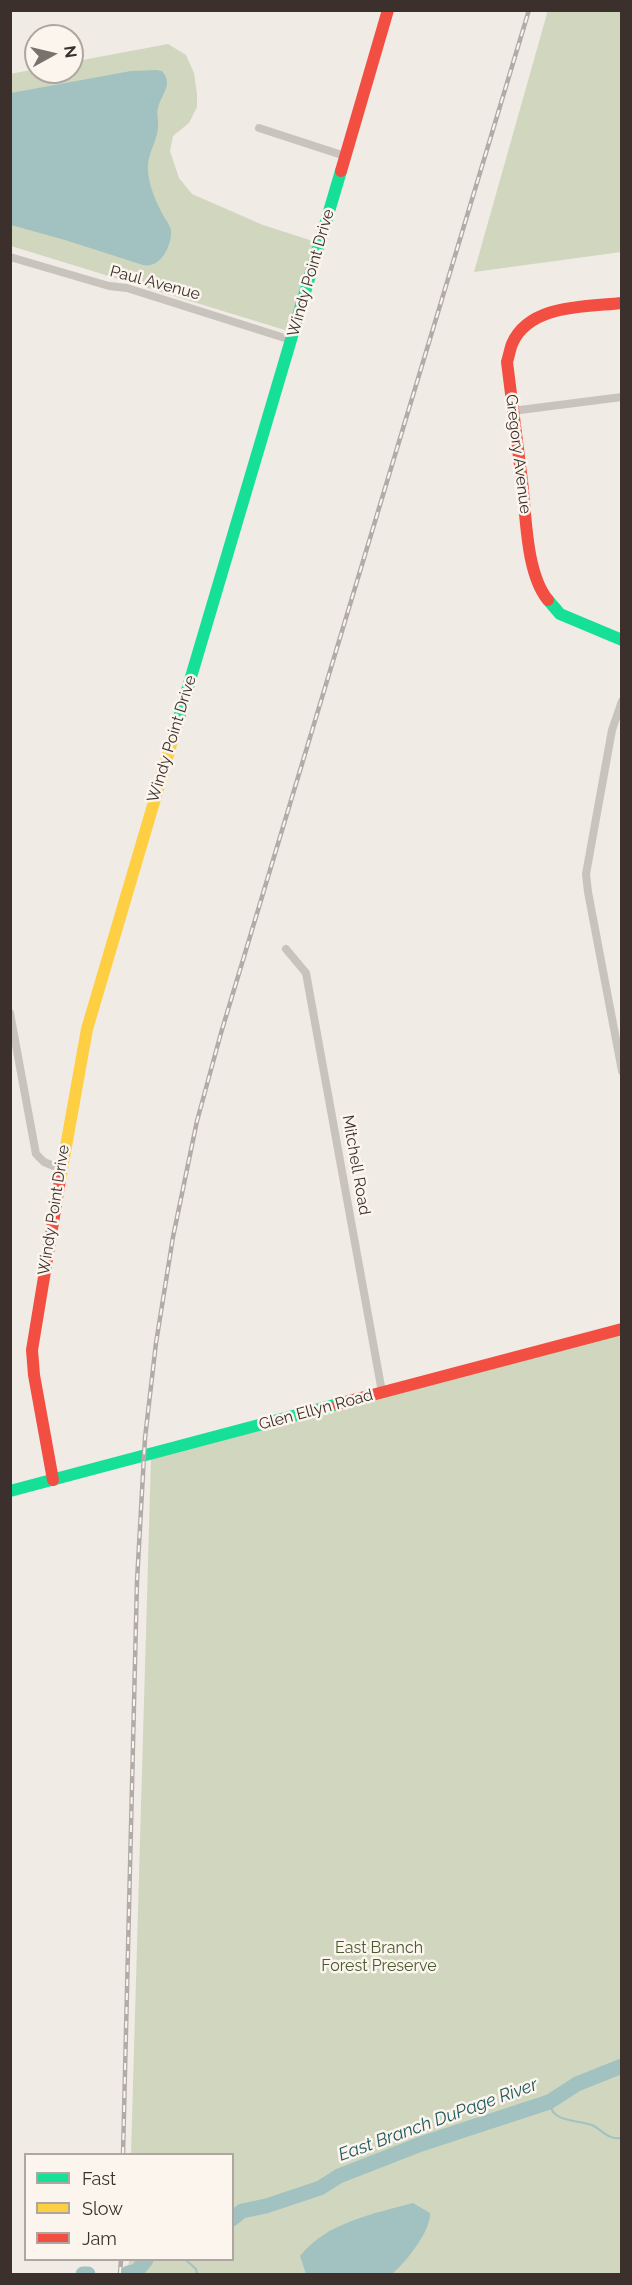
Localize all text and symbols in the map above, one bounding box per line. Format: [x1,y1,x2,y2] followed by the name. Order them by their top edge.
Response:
[24,24,84,84] north arrow
[60,44,81,59] text: N
[284,207,338,339] street label: Windy Point Drive
[108,262,202,304] street label: Paul Avenue
[501,393,535,515] street label: Gregory Avenue
[144,673,200,805] street label: Windy Point Drive
[338,1113,374,1217] street label: Mitchell Road
[34,1143,74,1277] street label: Windy Point Drive
[257,1386,375,1434] street label: Glen Ellyn Road
[321,1938,437,1976] park label: East Branch Forest Preserve
[335,2074,541,2166] water label: East Branch DuPage River
[24,2153,234,2261] legend
[82,2168,116,2189] text: Fast
[82,2198,123,2219] text: Slow
[82,2228,117,2249] text: Jam

